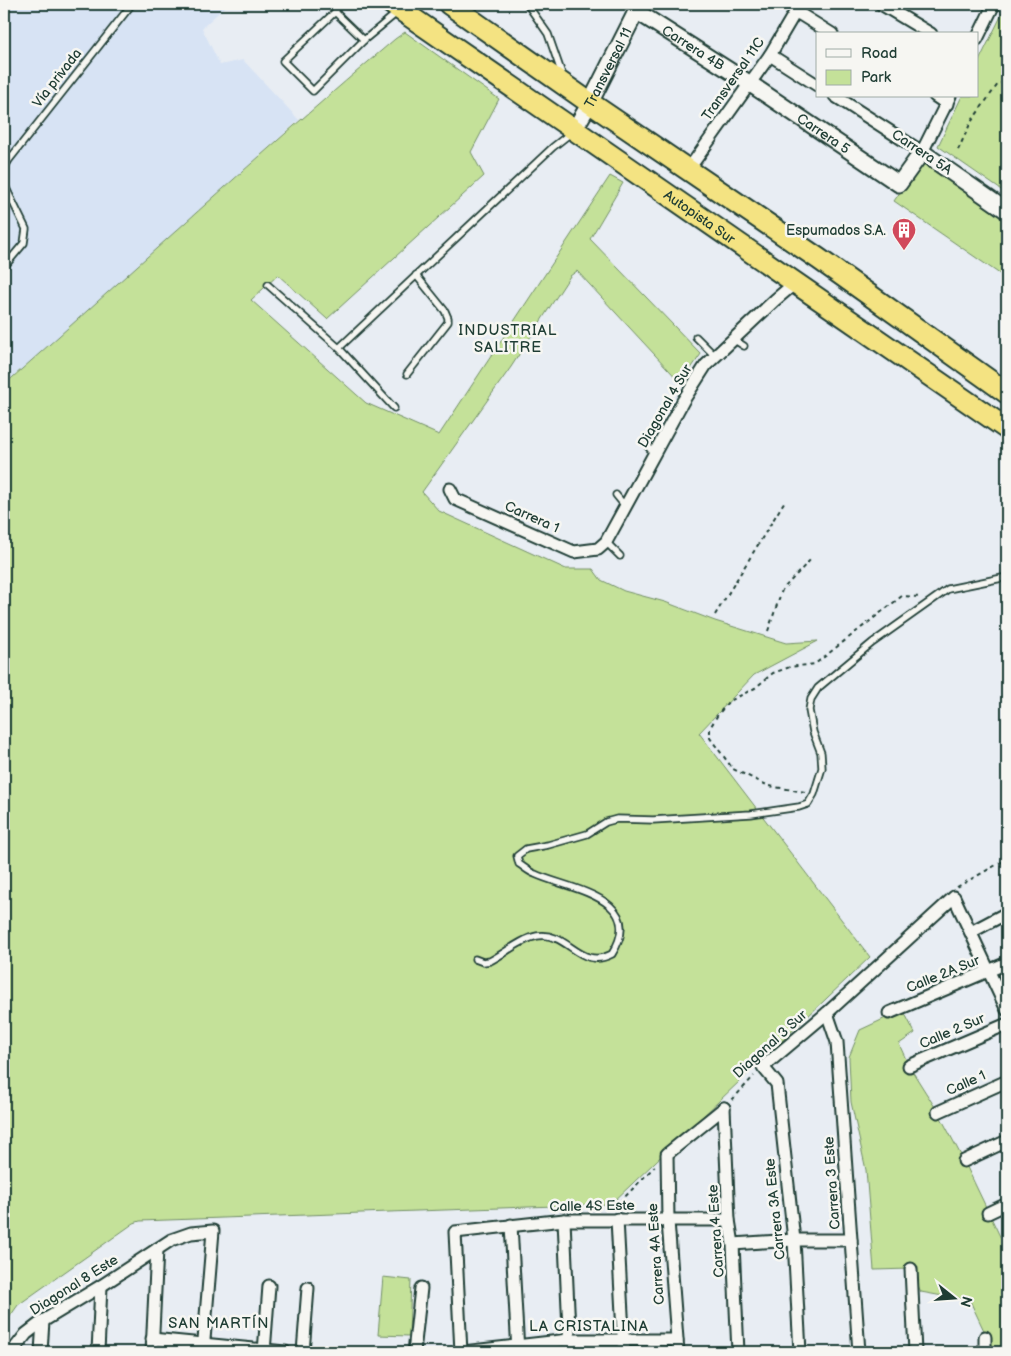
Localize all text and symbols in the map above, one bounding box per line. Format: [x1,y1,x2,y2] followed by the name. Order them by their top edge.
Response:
[659,21,728,74] street label: Carrera 4B
[580,25,635,111] street label: Transversal 11
[816,32,978,98] legend
[698,34,768,124] street label: Transversal 11C
[861,44,897,63] text: Road
[29,45,85,111] street label: Vía privada
[861,68,892,87] text: Park
[794,109,854,157] street label: Carrera 5
[889,126,956,179] street label: Carrera 5A
[661,186,739,248] street label: Autopista Sur
[891,217,917,251] building icon: Espumados S.A.
[786,222,886,239] place label: Espumados S.A.
[459,321,557,357] district label: INDUSTRIAL SALITRE
[634,360,696,451] street label: Diagonal 4 Sur
[502,497,562,537] street label: Carrera 1
[904,951,983,996] street label: Calle 2A Sur
[730,1006,811,1082] street label: Diagonal 3 Sur
[917,1009,988,1052] street label: Calle 2 Sur
[944,1067,988,1099] street label: Calle 1
[820,1136,844,1230] street label: Carrera 3 Este
[761,1157,789,1261] street label: Carrera 3A Este
[704,1184,728,1278] street label: Carrera 4 Este
[549,1197,635,1215] street label: Calle 4S Este
[644,1203,668,1305] street label: Carrera 4A Este
[27,1251,121,1319] street label: Diagonal 8 Este
[928,1274,978,1324] north arrow
[956,1294,976,1309] text: N
[168,1314,270,1333] district label: SAN MARTÍN
[529,1317,649,1336] district label: LA CRISTALINA

